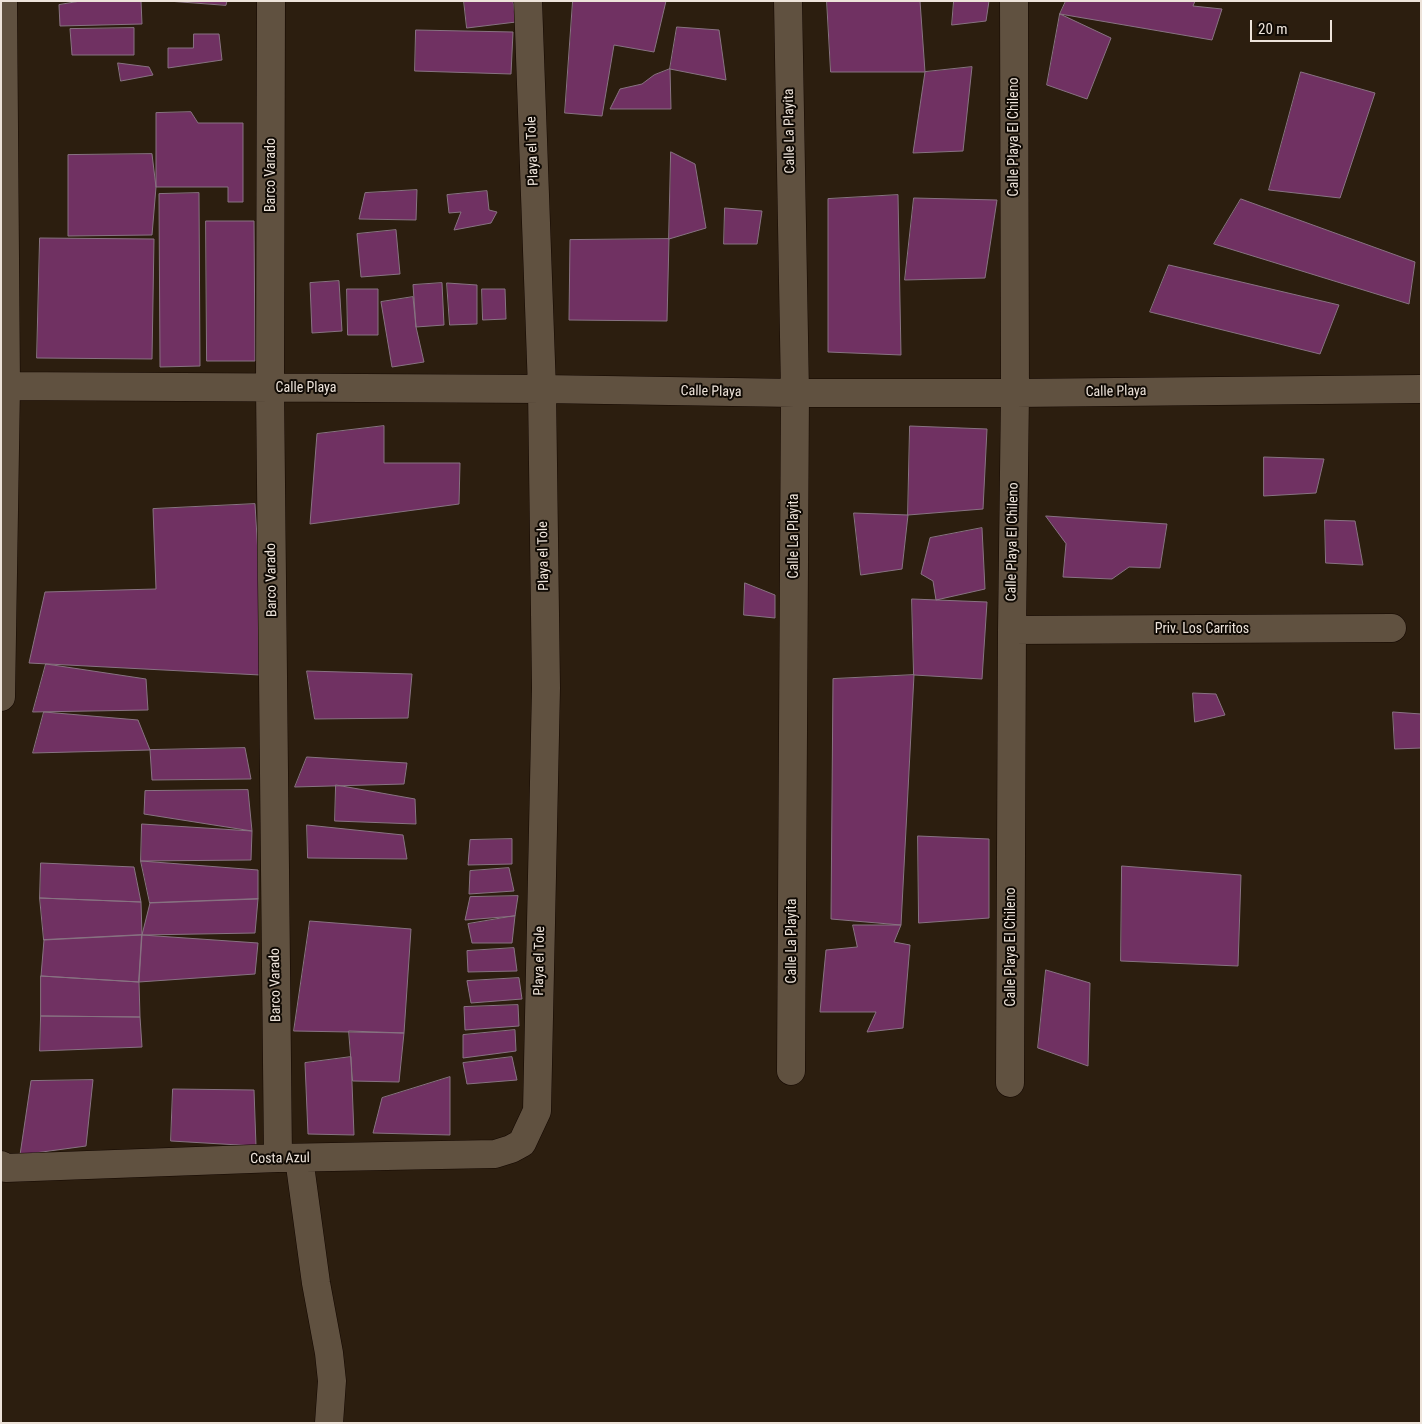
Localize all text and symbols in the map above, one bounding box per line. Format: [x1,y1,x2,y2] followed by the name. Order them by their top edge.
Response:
[1252,10,1334,42] scale bar
[1258,20,1288,38] text: 20 m
[1006,78,1022,196] street label: Calle Playa El Chileno
[781,88,799,174] street label: Calle La Playita
[523,116,543,186] street label: Playa el Tole
[263,138,279,212] street label: Barco Varado
[276,380,336,396] street label: Calle Playa
[680,383,742,401] street label: Calle Playa
[1085,383,1147,401] street label: Calle Playa
[1004,482,1022,602] street label: Calle Playa El Chileno
[786,494,802,578] street label: Calle La Playita
[535,521,553,591] street label: Playa el Tole
[263,543,281,617] street label: Barco Varado
[1155,621,1249,637] street label: Priv. Los Carritos
[1003,888,1019,1006] street label: Calle Playa El Chileno
[784,899,800,983] street label: Calle La Playita
[531,926,549,996] street label: Playa el Tole
[267,948,285,1022] street label: Barco Varado
[250,1150,310,1168] street label: Costa Azul

